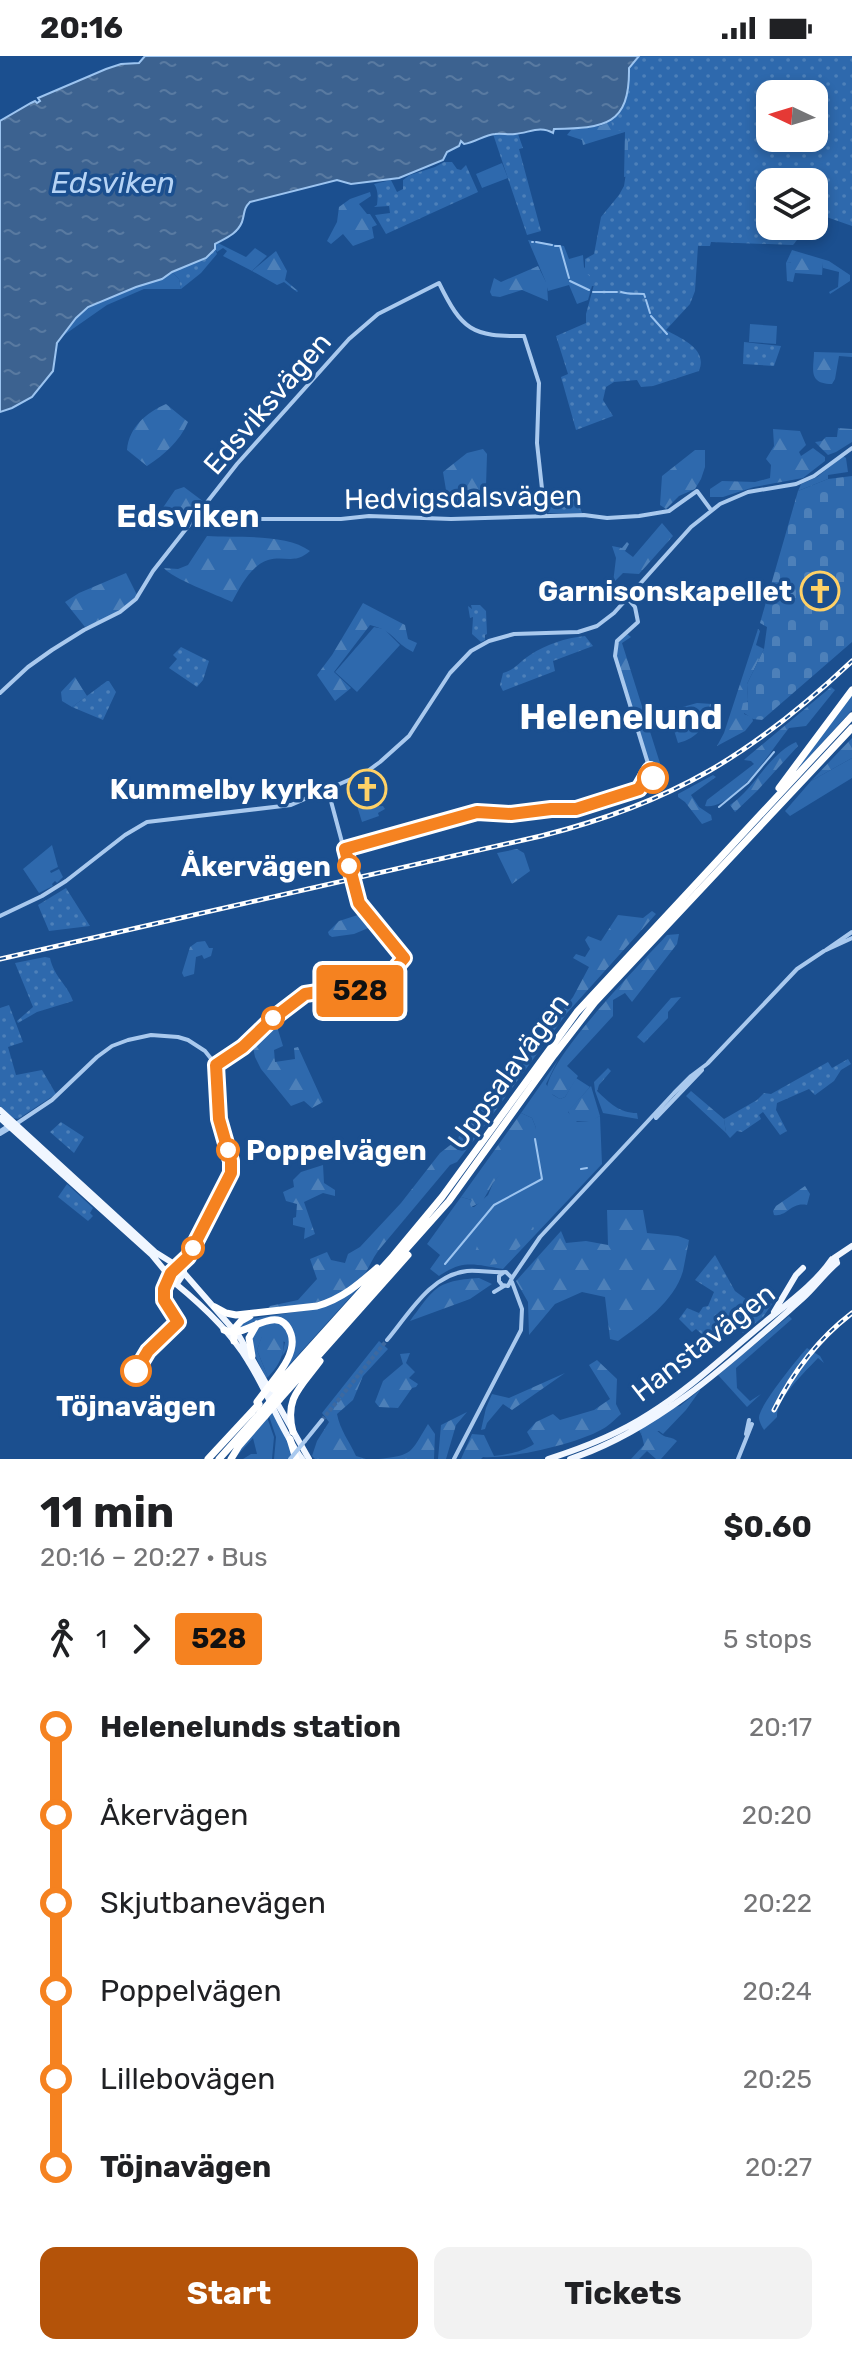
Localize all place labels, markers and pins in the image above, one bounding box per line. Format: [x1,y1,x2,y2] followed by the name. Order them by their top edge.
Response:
[799,570,841,612] church icon: Garnisonskapellet
[538,575,792,608] place label: Garnisonskapellet
[638,763,668,793] unlabelled marker
[346,768,388,810] church icon: Kummelby kyrka
[110,773,339,806] place label: Kummelby kyrka
[181,850,331,883] place label: Åkervägen
[338,855,360,877] marker: Åkervägen
[262,1007,284,1029] unlabelled marker
[246,1134,427,1167] place label: Poppelvägen
[217,1139,239,1161] marker: Poppelvägen
[182,1237,204,1259] unlabelled marker
[121,1356,151,1386] marker: Töjnavägen
[56,1390,216,1423] place label: Töjnavägen

